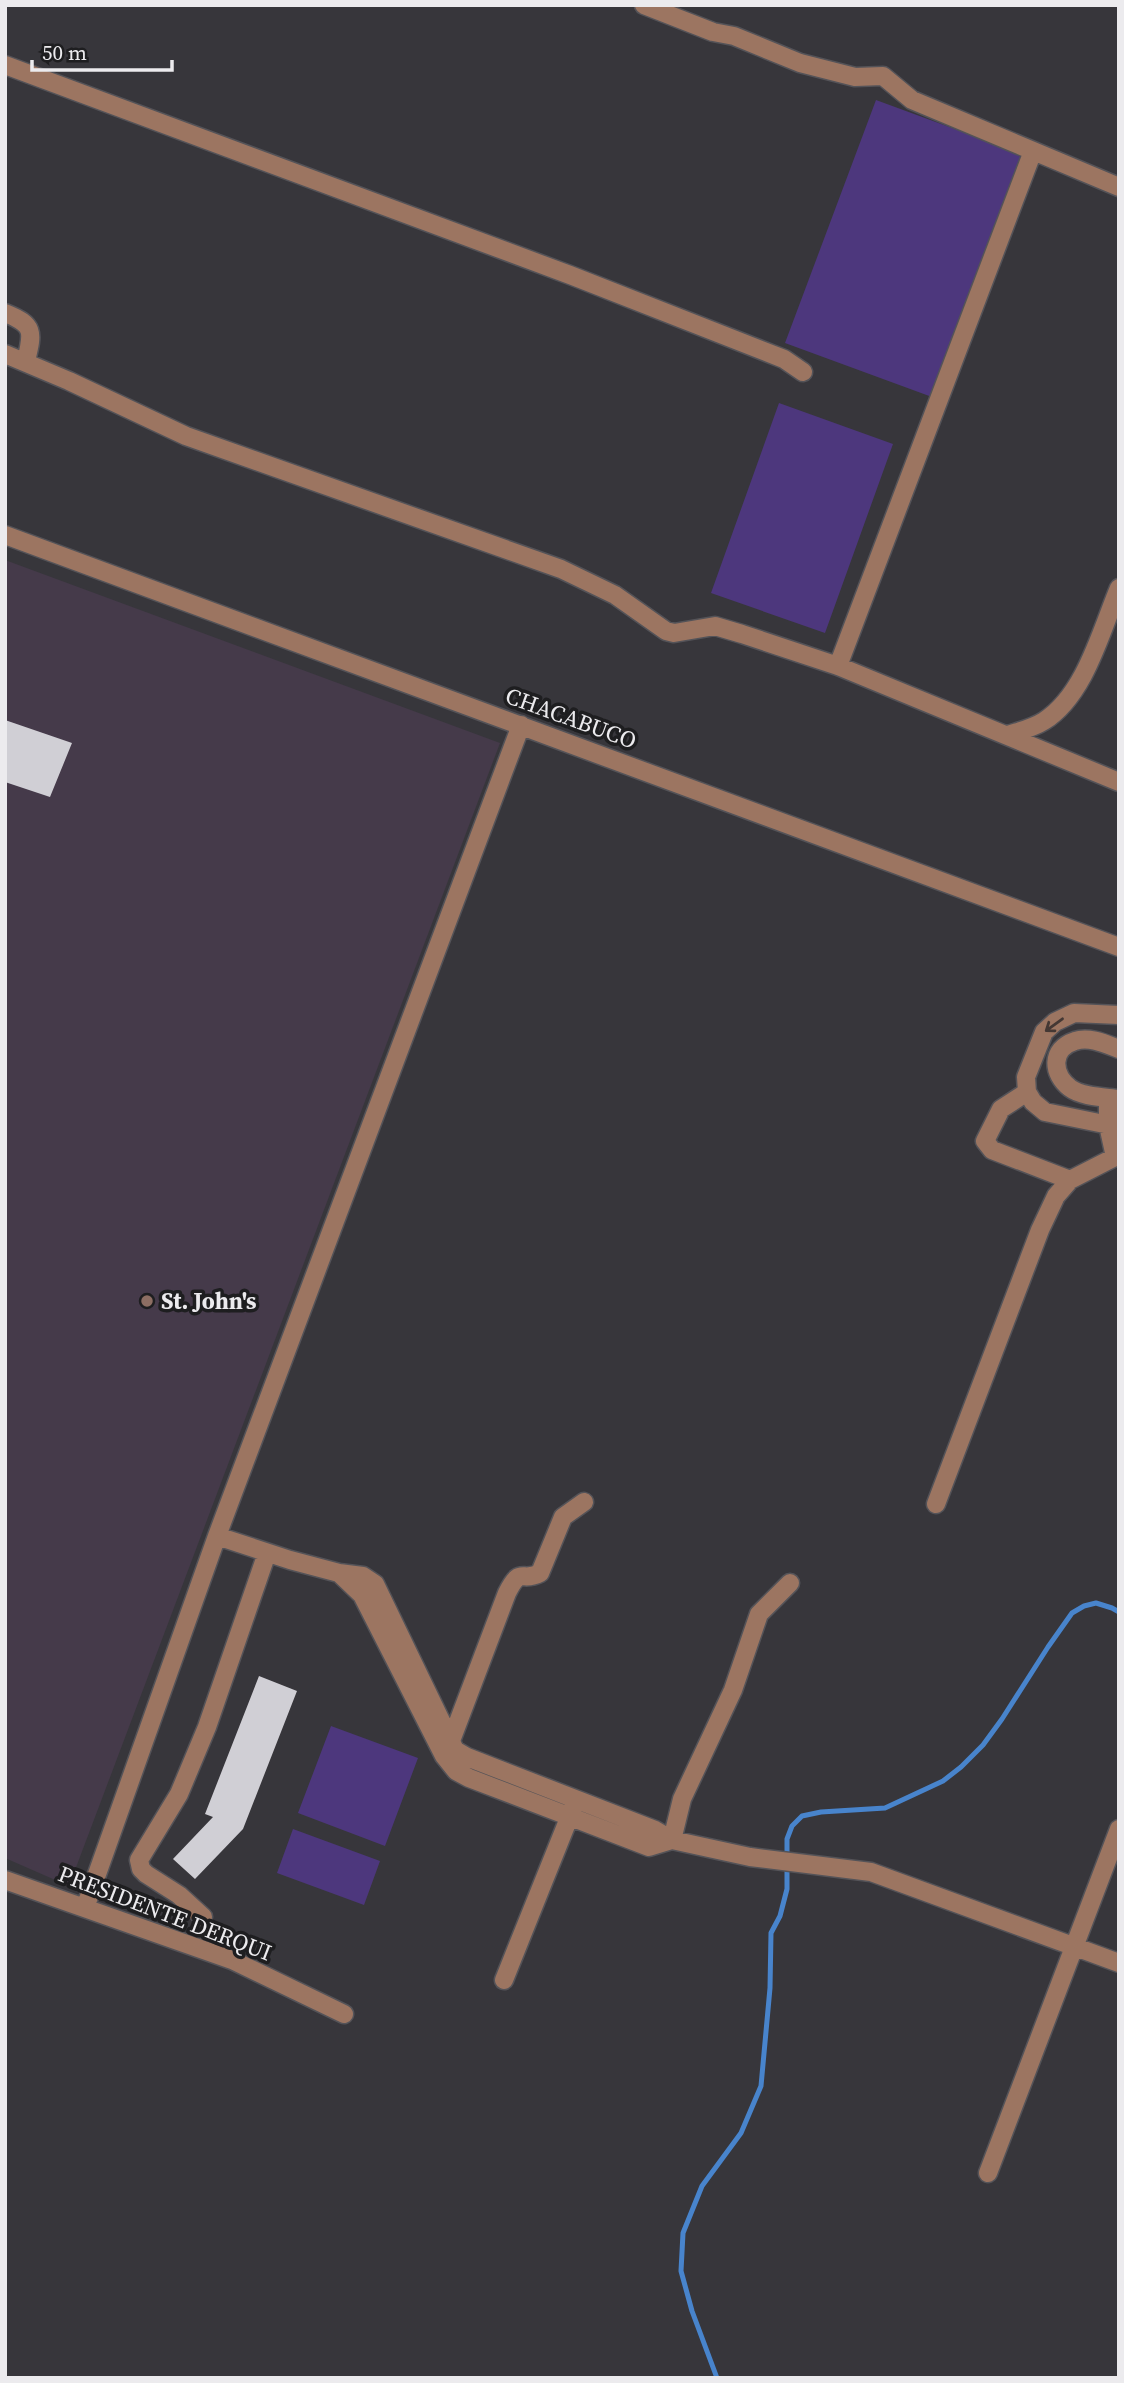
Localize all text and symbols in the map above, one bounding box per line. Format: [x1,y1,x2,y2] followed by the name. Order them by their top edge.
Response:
[32,28,172,72] scale bar
[42,38,87,67] text: 50 m
[501,680,641,756] street label: CHACABUCO
[1045,1018,1064,1032] one-way arrow
[161,1285,257,1317] place label: St. John's
[139,1293,155,1309] marker: St. John's
[54,1857,276,1969] street label: PRESIDENTE DERQUI

